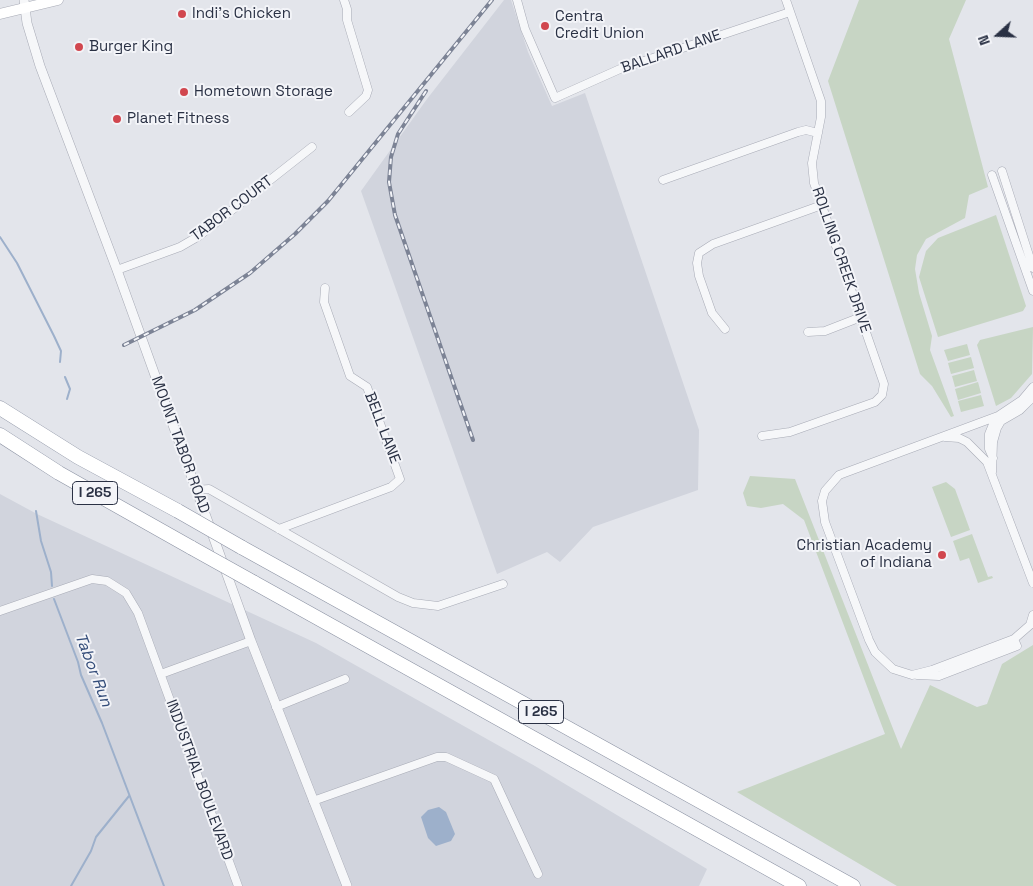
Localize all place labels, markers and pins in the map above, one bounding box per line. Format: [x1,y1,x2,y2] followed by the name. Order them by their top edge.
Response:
[192,5,291,23] place label: Indi's Chicken
[176,8,188,20] marker: Indi's Chicken
[555,8,644,43] place label: Centra Credit Union
[539,20,551,32] marker: Centra Credit Union
[89,38,173,56] place label: Burger King
[73,41,85,53] marker: Burger King
[194,83,333,101] place label: Hometown Storage
[178,86,190,98] marker: Hometown Storage
[127,110,229,128] place label: Planet Fitness
[111,113,123,125] marker: Planet Fitness
[797,537,932,572] place label: Christian Academy of Indiana
[936,549,948,561] marker: Christian Academy of Indiana

